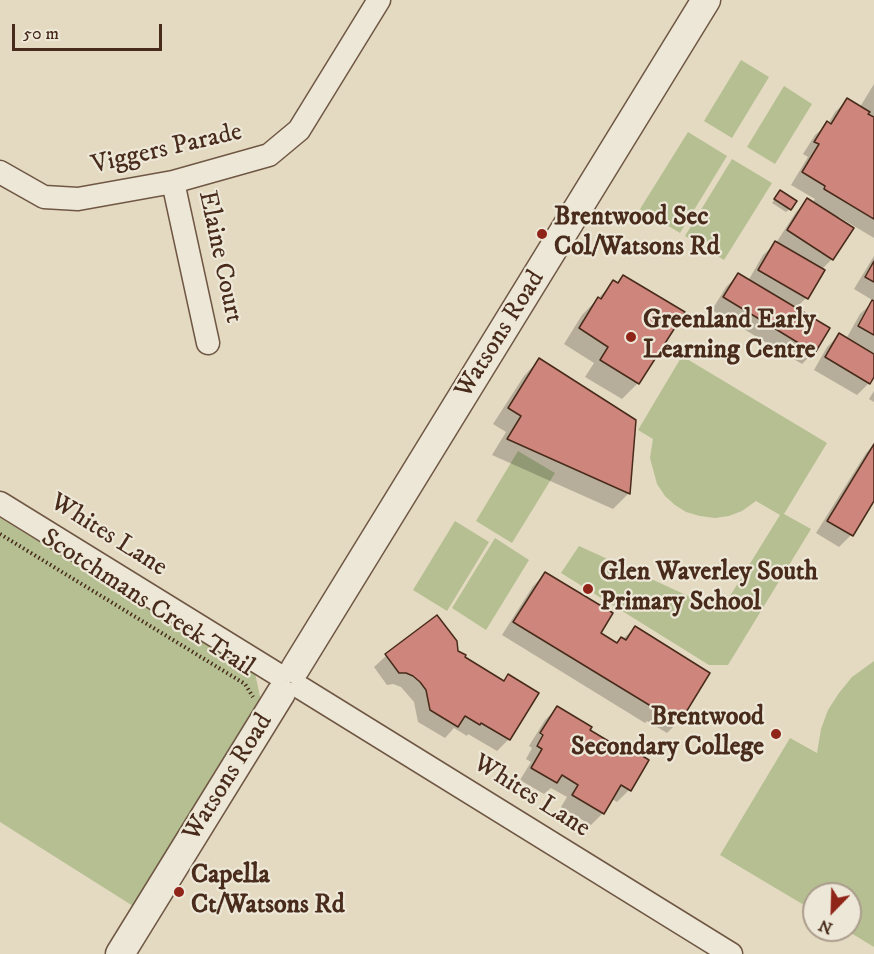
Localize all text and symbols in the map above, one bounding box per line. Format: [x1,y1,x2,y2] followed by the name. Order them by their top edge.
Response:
[15,12,165,50] scale bar
[23,23,59,45] text: 50 m
[89,118,245,182] street label: Viggers Parade
[190,188,248,326] street label: Elaine Court
[554,203,720,264] place label: Brentwood Sec Col/Watsons Rd
[535,227,549,241] marker: Brentwood Sec Col/Watsons Rd
[449,265,553,405] street label: Watsons Road
[643,306,816,368] place label: Greenland Early Learning Centre
[624,330,638,344] marker: Greenland Early Learning Centre
[44,488,172,584] street label: Whites Lane
[34,523,260,685] street label: Scotchmans Creek Trail
[600,558,818,620] place label: Glen Waverley South Primary School
[581,582,595,596] marker: Glen Waverley South Primary School
[571,703,764,764] place label: Brentwood Secondary College
[177,708,281,848] street label: Watsons Road
[769,727,783,741] marker: Brentwood Secondary College
[467,749,595,845] street label: Whites Lane
[191,861,345,922] place label: Capella Ct/Watsons Rd
[802,882,862,942] north arrow
[172,885,186,899] marker: Capella Ct/Watsons Rd
[816,915,836,939] text: N

